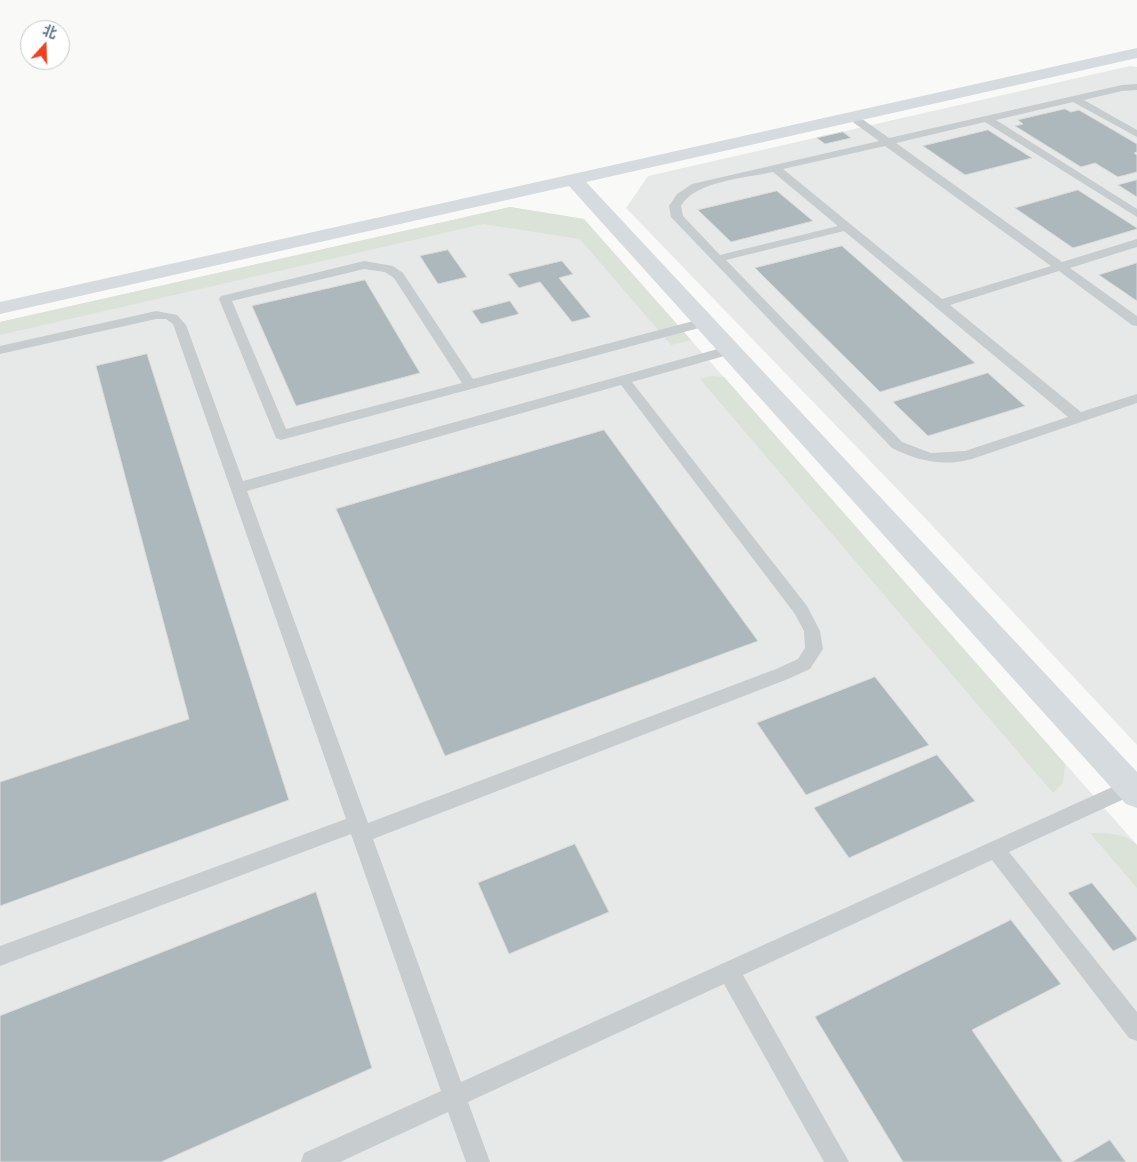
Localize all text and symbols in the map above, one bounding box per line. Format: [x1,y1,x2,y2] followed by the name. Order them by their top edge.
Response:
[20,20,70,70] north arrow
[40,21,59,43] text: 北

